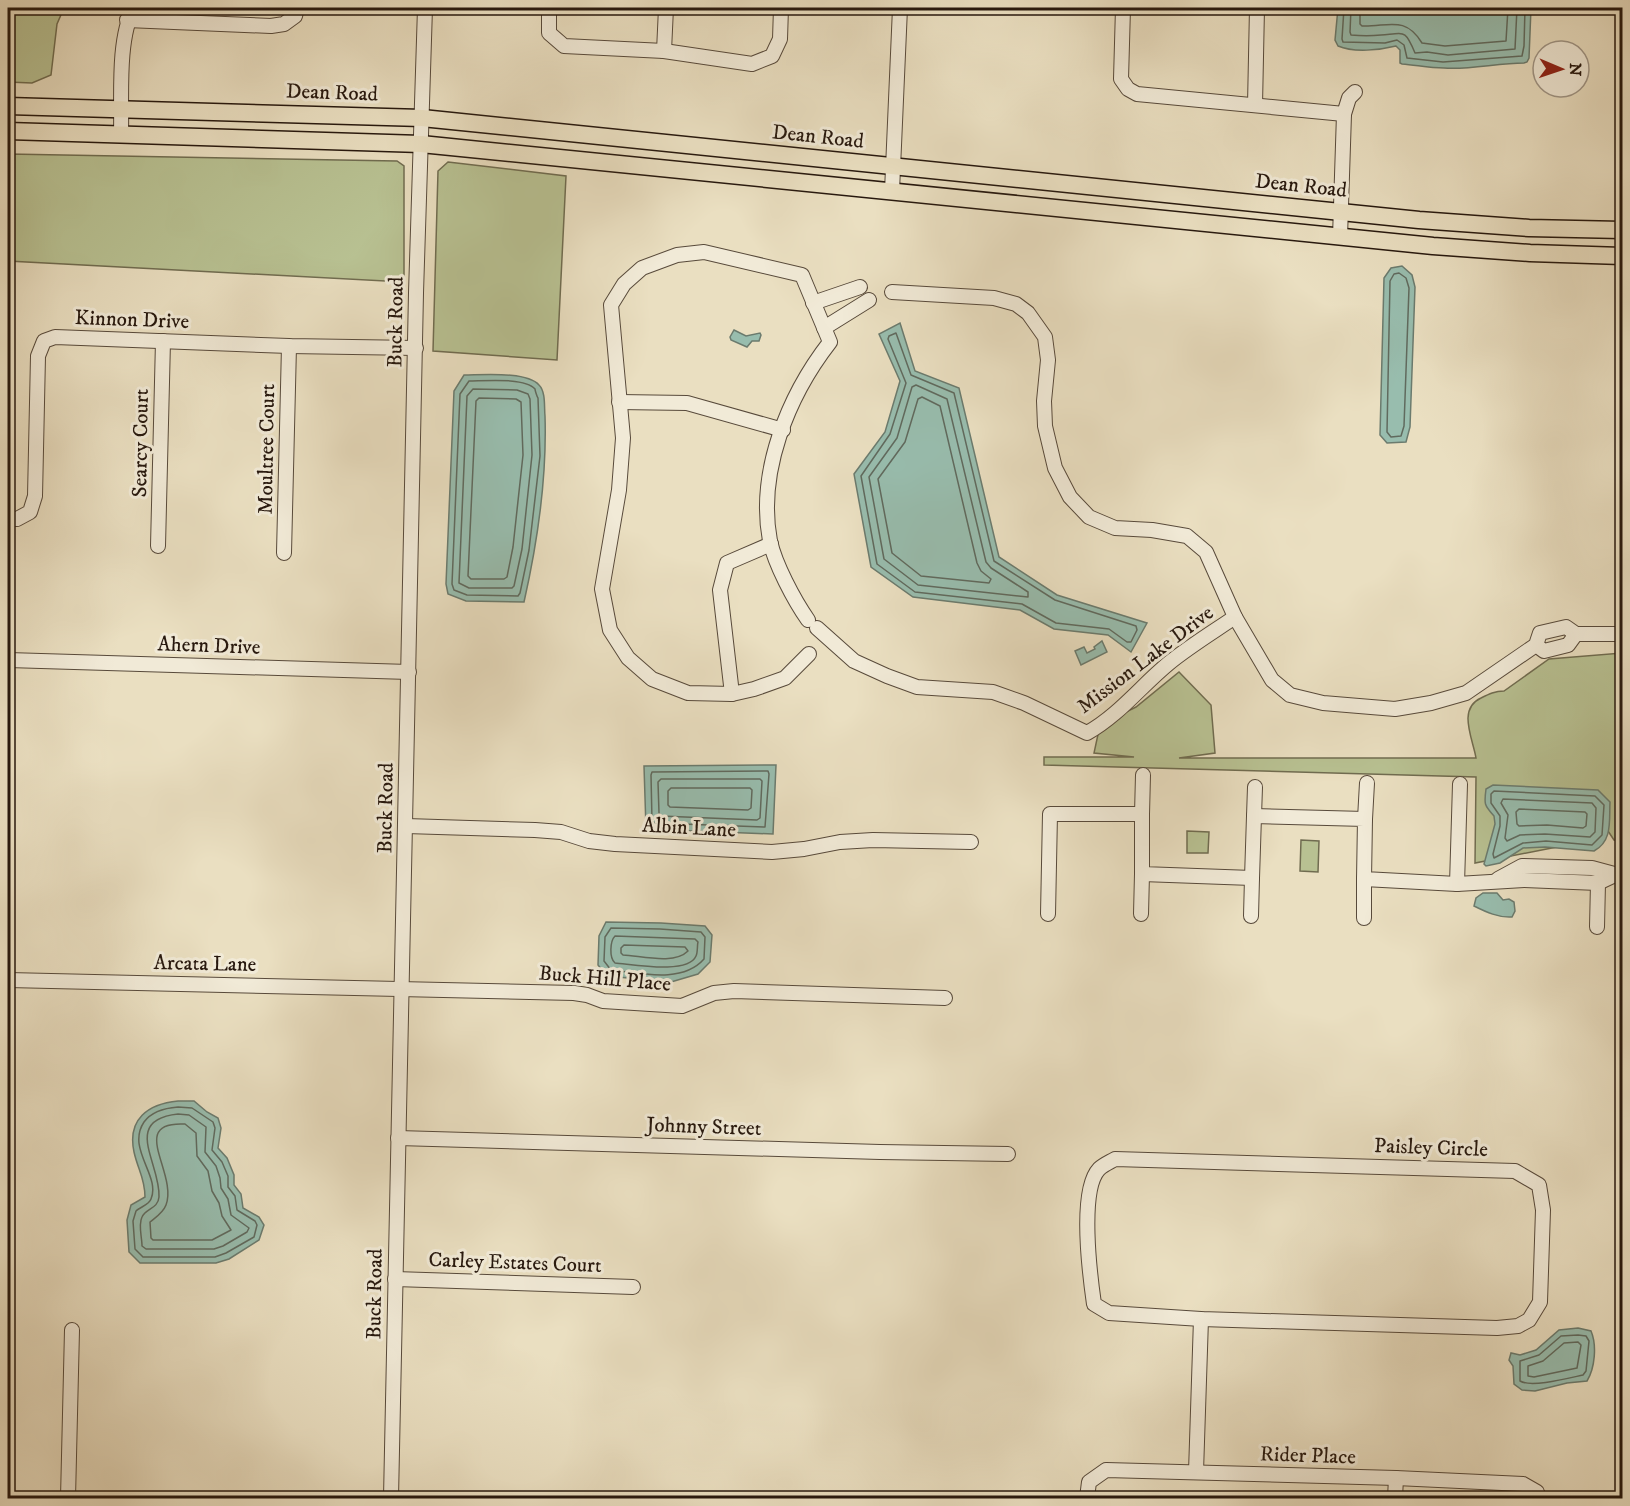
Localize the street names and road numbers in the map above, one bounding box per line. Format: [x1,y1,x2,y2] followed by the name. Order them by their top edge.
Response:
[285,78,379,108] street label: Dean Road
[771,119,866,155] street label: Dean Road
[1254,168,1349,204] street label: Dean Road
[382,276,410,368] street label: Buck Road
[74,305,190,335] street label: Kinnon Drive
[253,383,281,515] street label: Moultree Court
[127,388,155,498] street label: Searcy Court
[1072,600,1219,720] street label: Mission Lake Drive
[157,631,261,661] street label: Ahern Drive
[372,762,400,854] street label: Buck Road
[641,813,737,843] street label: Albin Lane
[153,950,257,978] street label: Arcata Lane
[538,960,672,998] street label: Buck Hill Place
[644,1112,762,1142] street label: Johnny Street
[1374,1133,1489,1163] street label: Paisley Circle
[428,1247,602,1279] street label: Carley Estates Court
[361,1248,389,1340] street label: Buck Road
[1260,1441,1357,1471] street label: Rider Place

